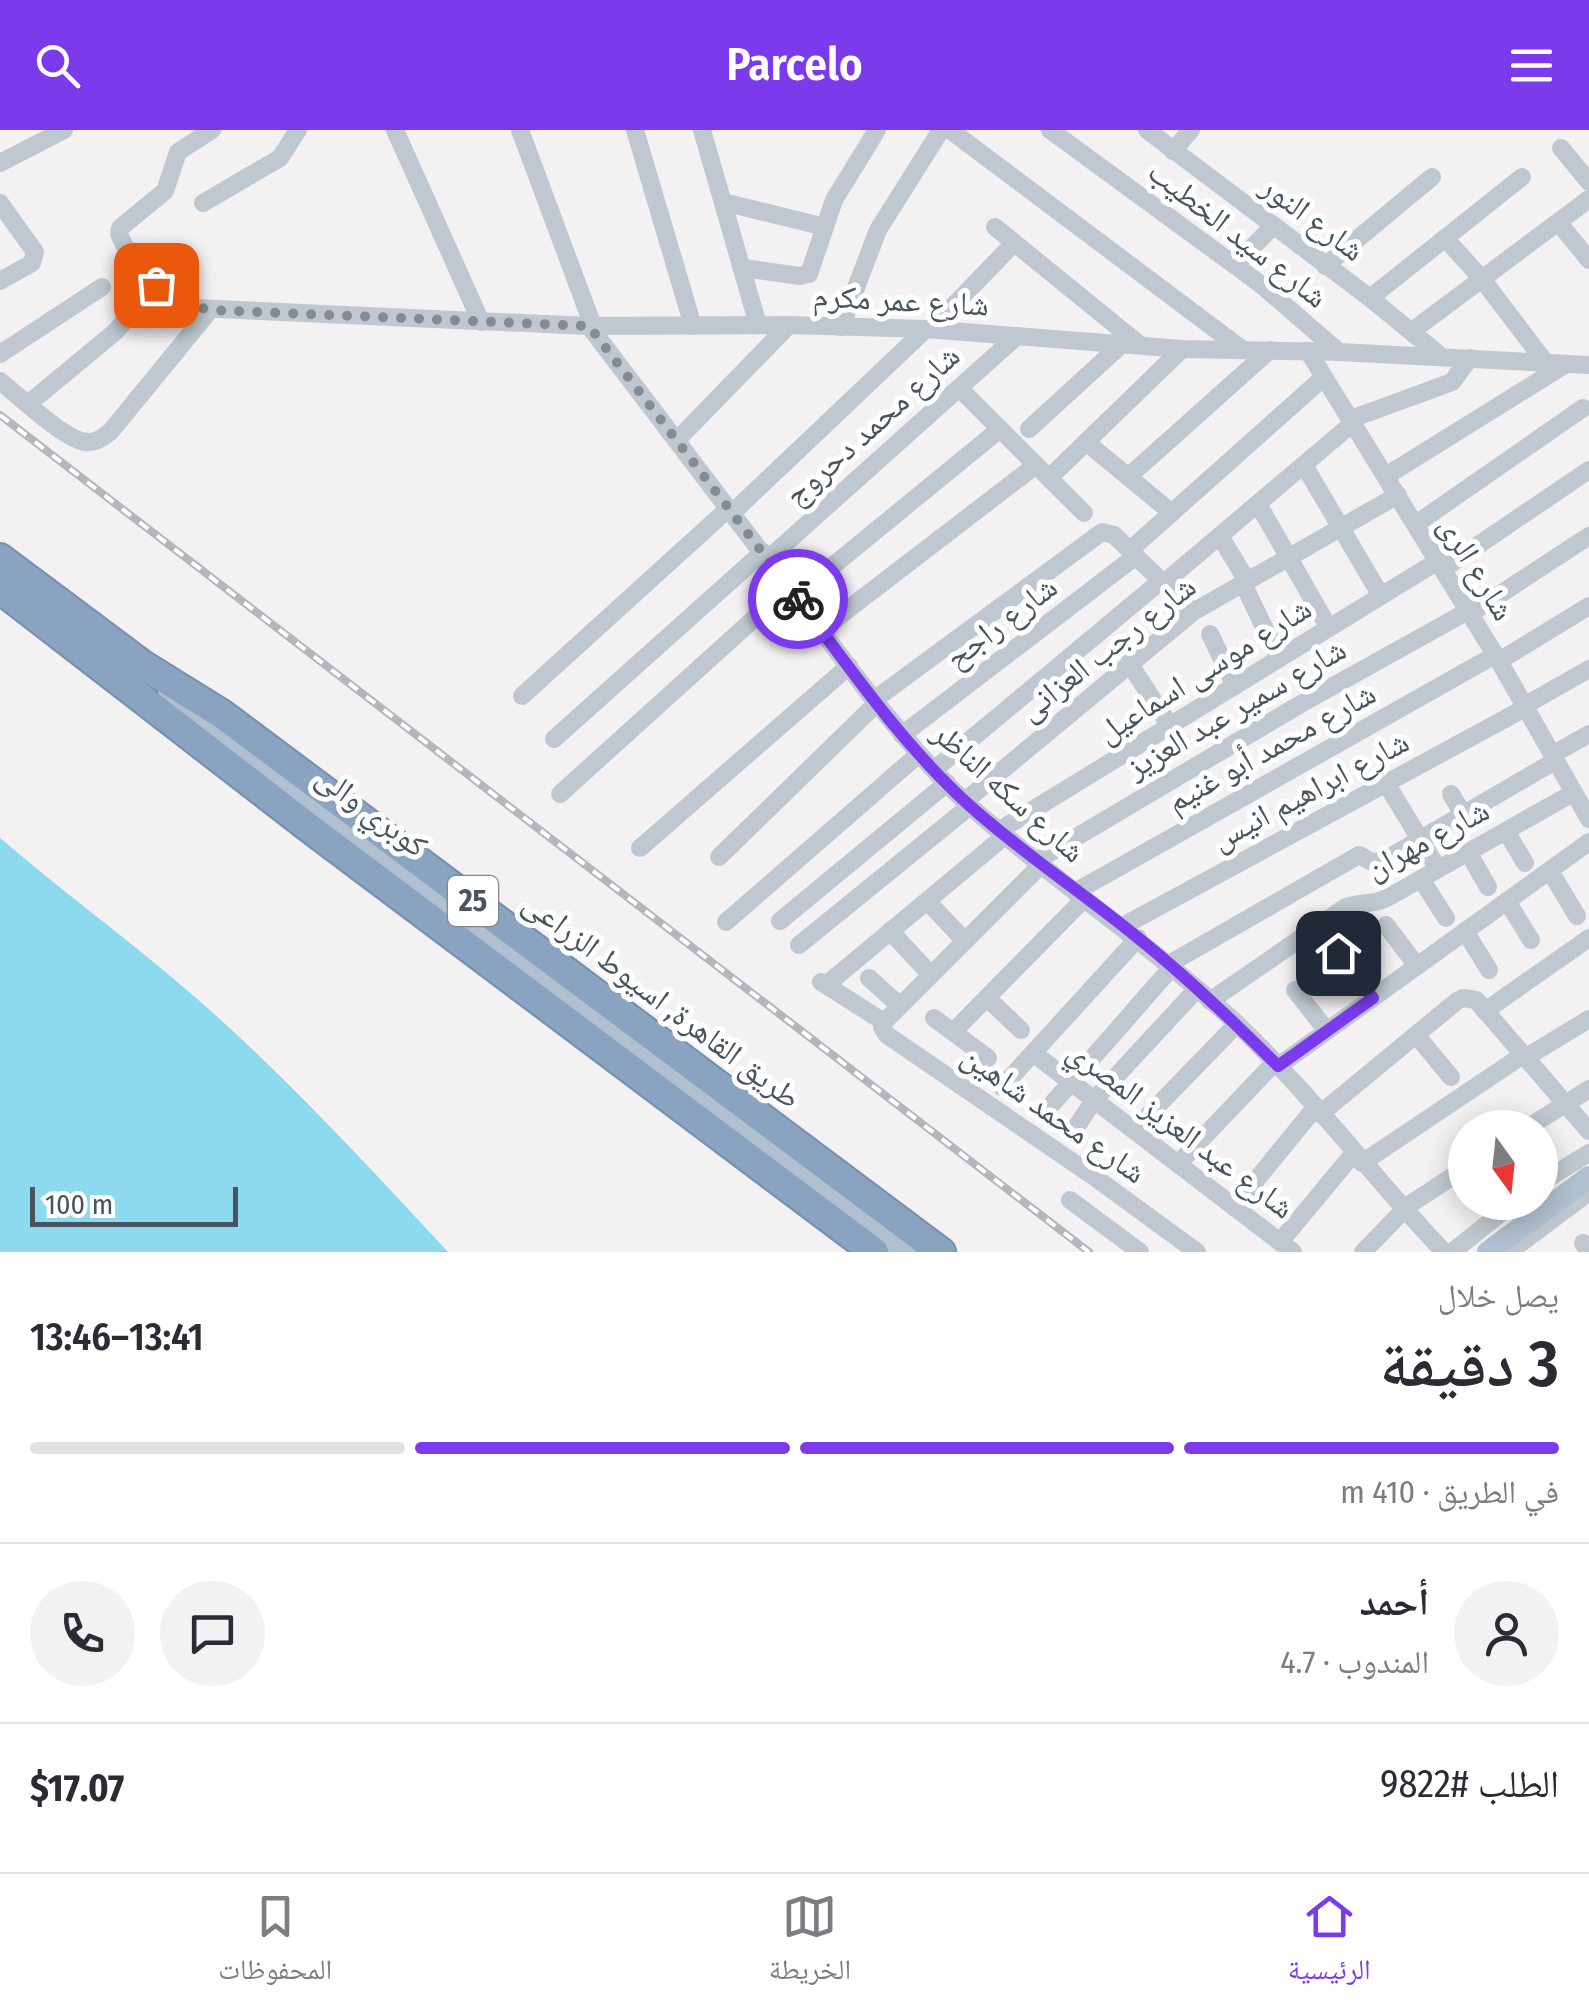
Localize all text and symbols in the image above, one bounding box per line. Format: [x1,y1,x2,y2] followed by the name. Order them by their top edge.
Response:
[30,38,85,93] icon: search
[726,38,863,92] text: Parcelo
[1504,38,1559,93] icon: menu
[1140,152,1335,317] street label: شارع سيد الخطيب
[1252,166,1372,270] street label: شارع النور
[114,243,199,328] pin
[129,258,184,313] icon: bag
[812,276,990,326] street label: شارع عمر مكرم
[777,337,968,514] street label: شارع محمد دحروج
[1430,509,1523,628] street label: شارع الرى
[748,549,848,649] courier
[1011,567,1204,730] street label: شارع رجب العزانى
[938,568,1065,677] street label: شارع راجح
[771,572,826,627] icon: bike
[1090,589,1319,752] street label: شارع موسى اسماعيل
[1119,630,1353,788] street label: شارع سمير عبد العزيز
[1160,674,1383,822] street label: شارع محمد أبو غنيم
[924,713,1093,871] street label: شارع سكه الناظر
[1205,722,1416,860] street label: شارع ابراهيم انيس
[306,757,435,870] street label: كوبري والى
[1359,791,1496,888] street label: شارع مهران
[448,876,498,926] road number: 25
[515,883,808,1117] street label: طريق القاهرة, اسيوط الزراعى
[1296,911,1381,996] pin
[1311,926,1366,981] icon: home
[1057,1031,1302,1231] street label: شارع عبد العزيز المصري
[954,1037,1153,1192] street label: شارع محمد شاهين
[1448,1110,1558,1220] north arrow
[1448,1110,1558,1220] map controls
[30,1182,238,1226] scale bar
[45,1188,113,1221] text: 100 m
[1438,1277,1559,1315] text: يصل خلال
[30,1314,204,1360] text: 13:41–13:46
[1380,1325,1559,1403] text: 3 دقيقة
[1340,1473,1559,1511] text: في الطريق · 410 m
[1359,1579,1429,1625] text: أحمد
[30,1581,135,1686] button: phone
[160,1581,265,1686] button: chat
[1454,1581,1559,1686] button: person
[1280,1643,1429,1681] text: المندوب · 4.7
[1380,1761,1559,1807] text: الطلب #9822
[30,1765,124,1811] text: $17.07
[218,1889,332,1997] tab: المحفوظات
[769,1889,851,1997] tab: الخريطة
[1288,1889,1371,1997] tab: الرئيسية

